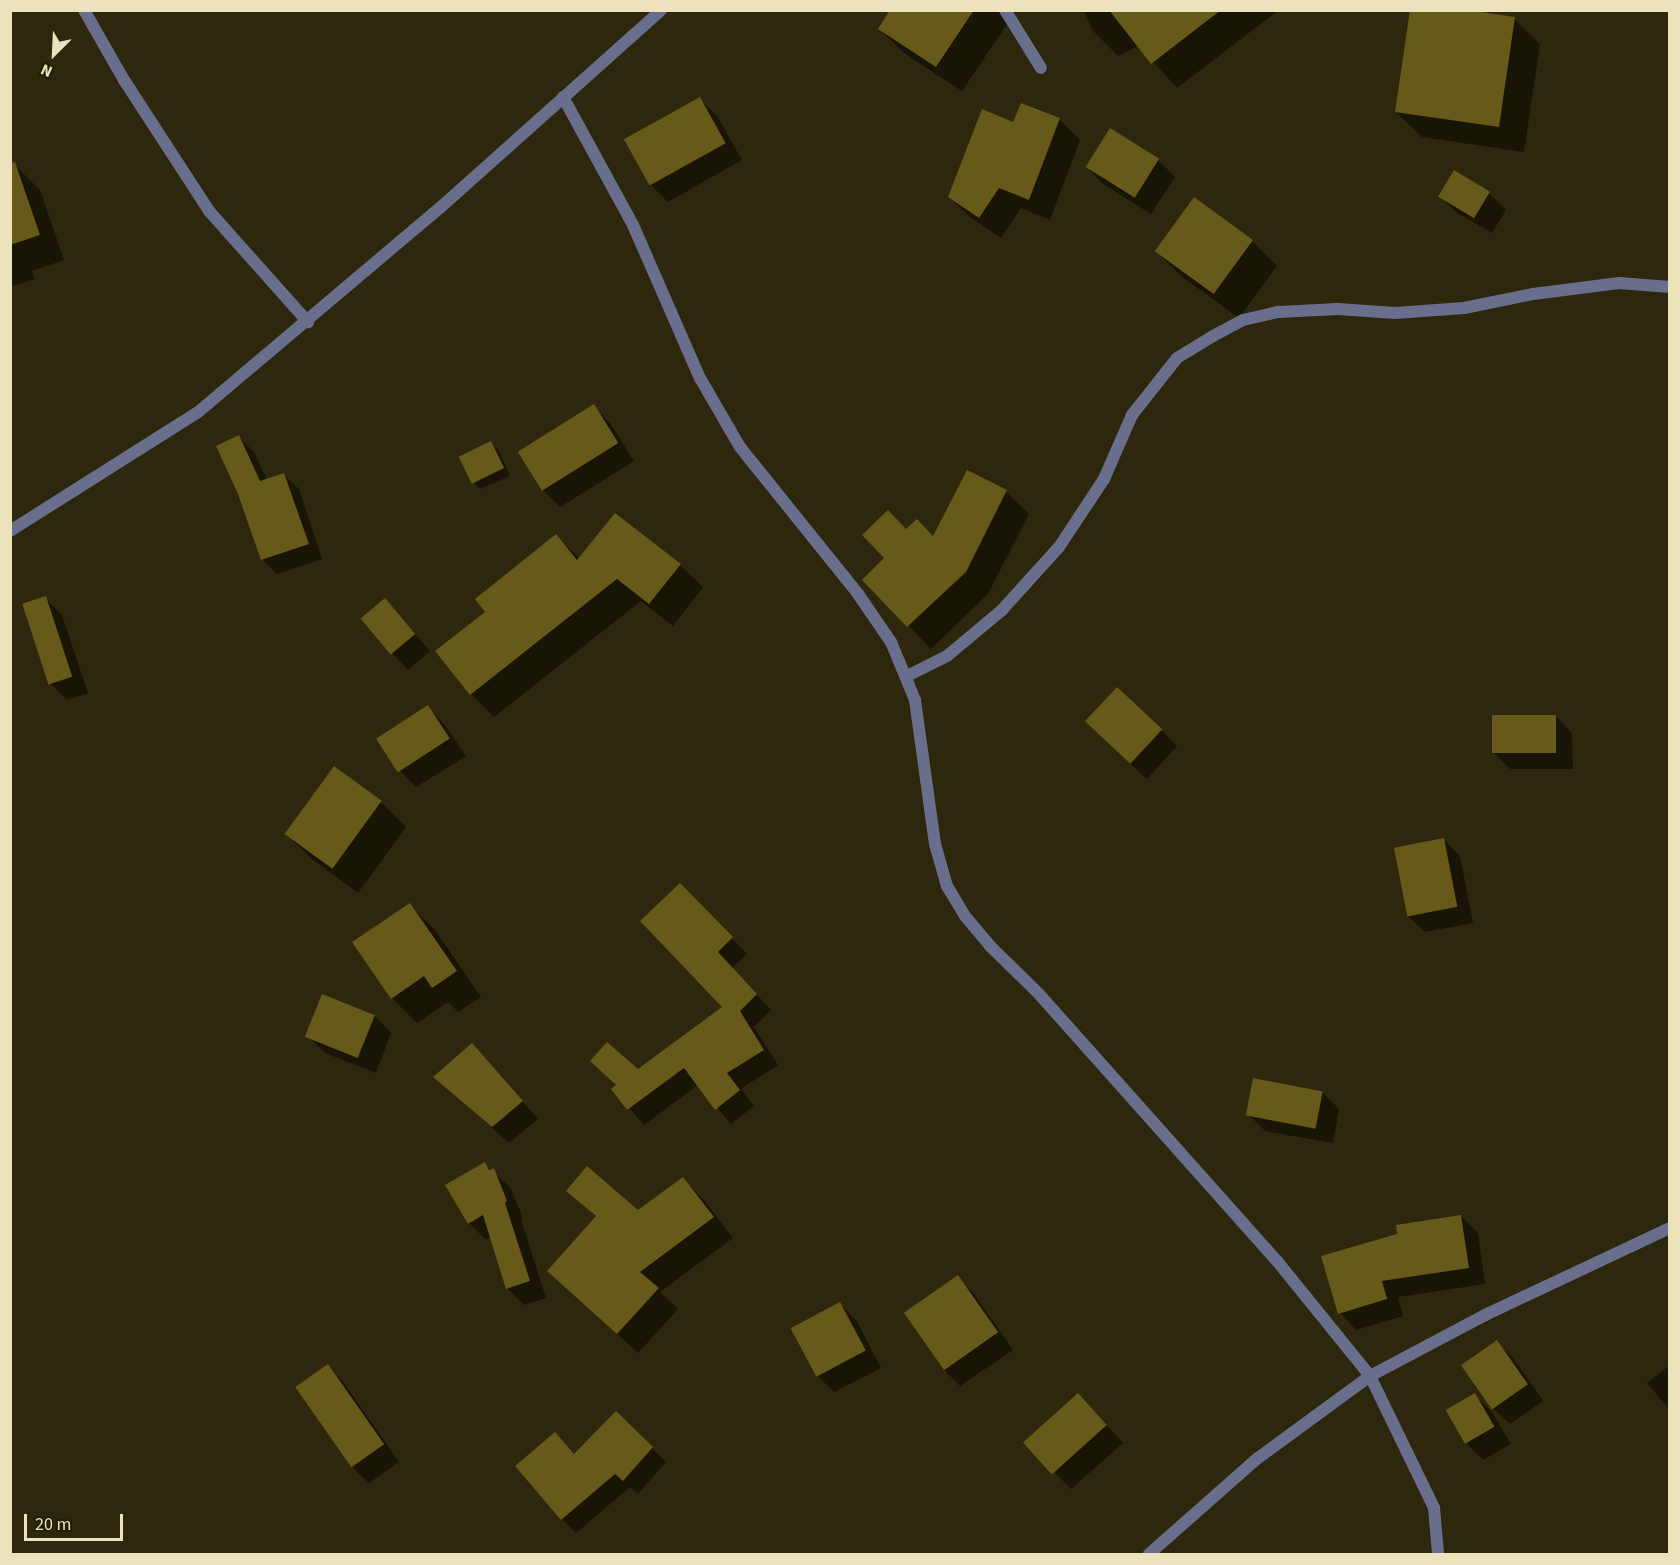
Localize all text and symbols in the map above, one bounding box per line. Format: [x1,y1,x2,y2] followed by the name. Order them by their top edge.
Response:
[24,24,84,84] north arrow
[37,58,56,83] text: N
[27,1502,126,1540] scale bar
[35,1512,71,1537] text: 20 m

